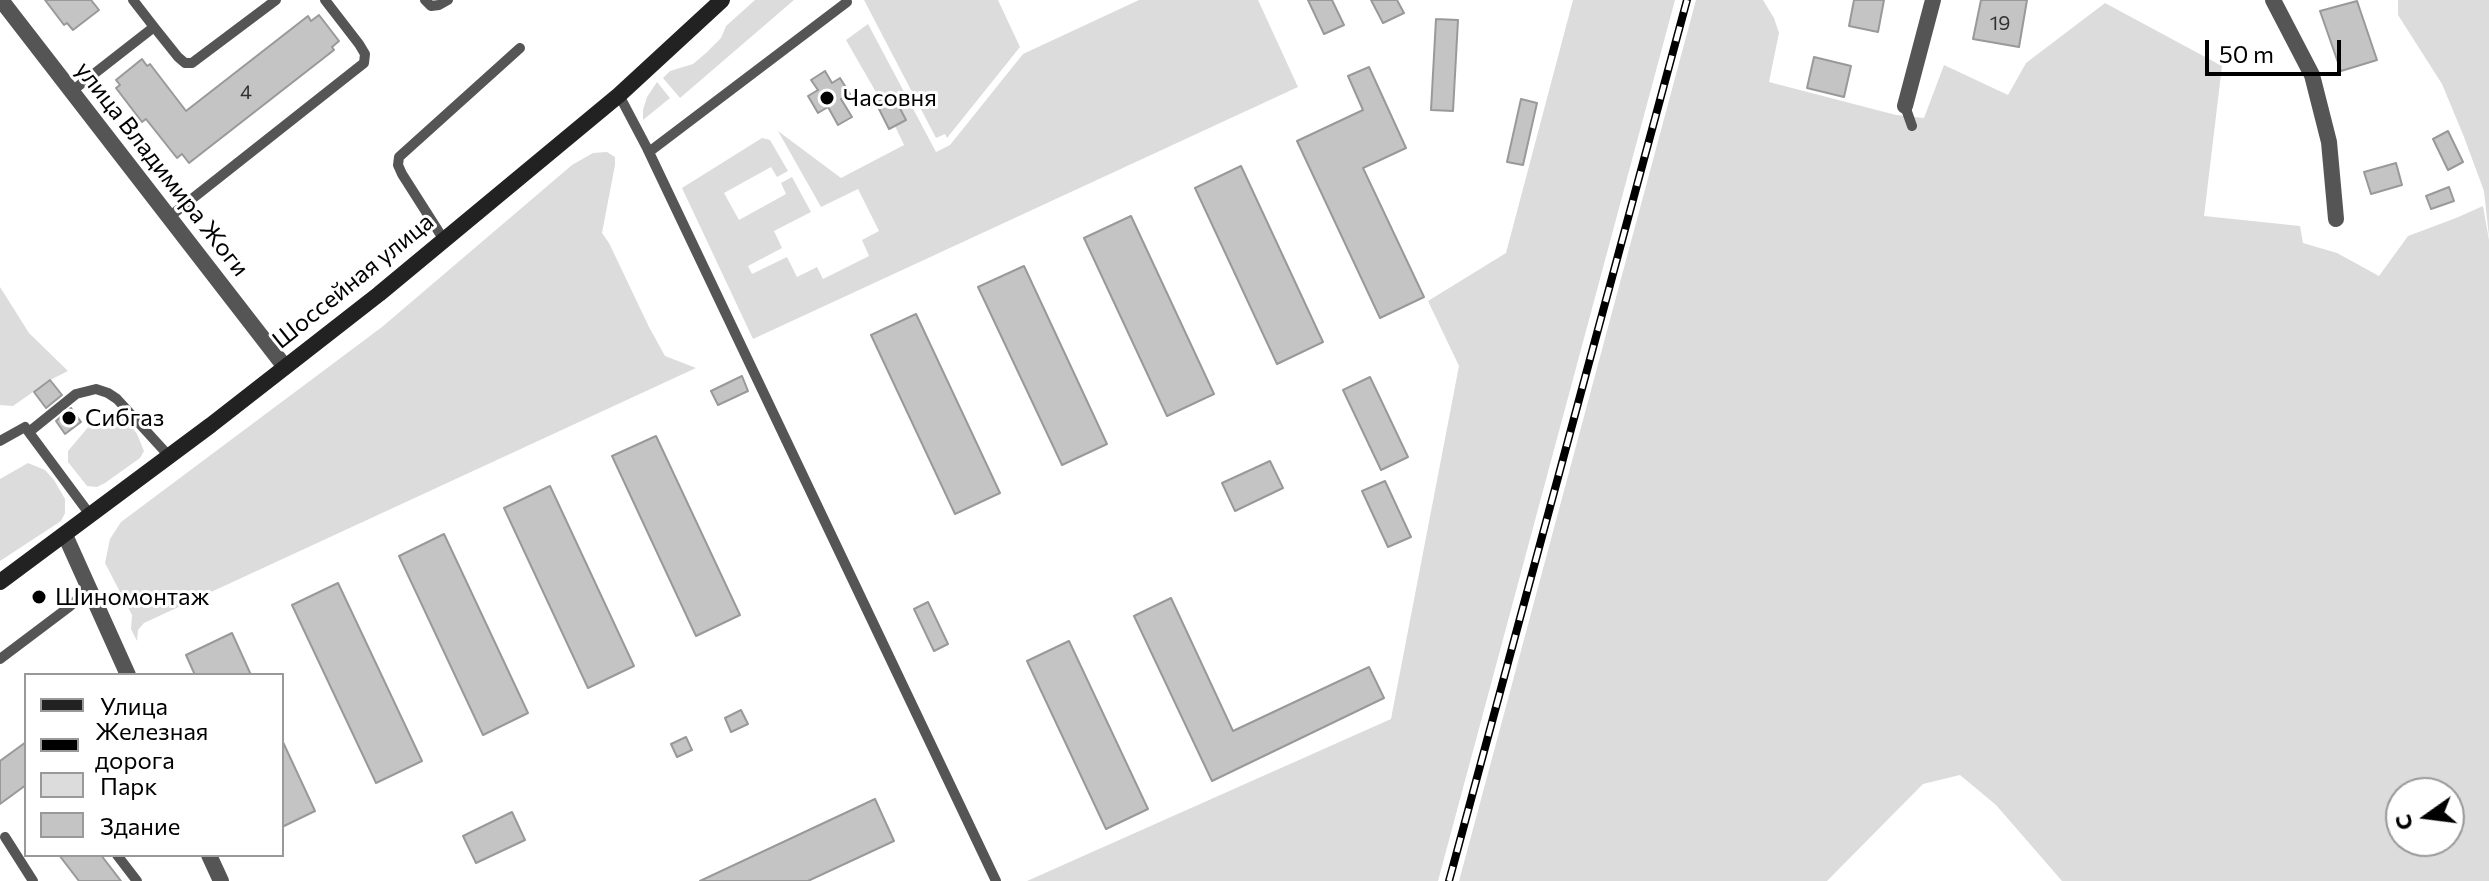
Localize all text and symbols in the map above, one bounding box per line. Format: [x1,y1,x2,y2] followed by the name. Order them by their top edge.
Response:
[1990,11,2010,35] house number: 19
[2209,24,2345,74] scale bar
[2219,39,2274,68] text: 50 m
[69,56,255,282] street label: улица Владимира Жоги
[240,80,252,104] house number: 4
[843,84,937,112] place label: Часовня
[818,89,836,107] marker: Часовня
[267,207,439,355] street label: Шоссейная улица
[85,404,164,432] place label: Сибгаз
[60,409,78,427] marker: Сибгаз
[55,583,210,611] place label: Шиномонтаж
[30,588,48,606] marker: Шиномонтаж
[24,673,284,857] legend
[100,691,168,720] text: Улица
[95,716,208,774] text: Железная дорога
[100,771,157,800] text: Парк
[2385,777,2465,857] north arrow
[100,811,180,840] text: Здание
[2388,812,2418,833] text: С

